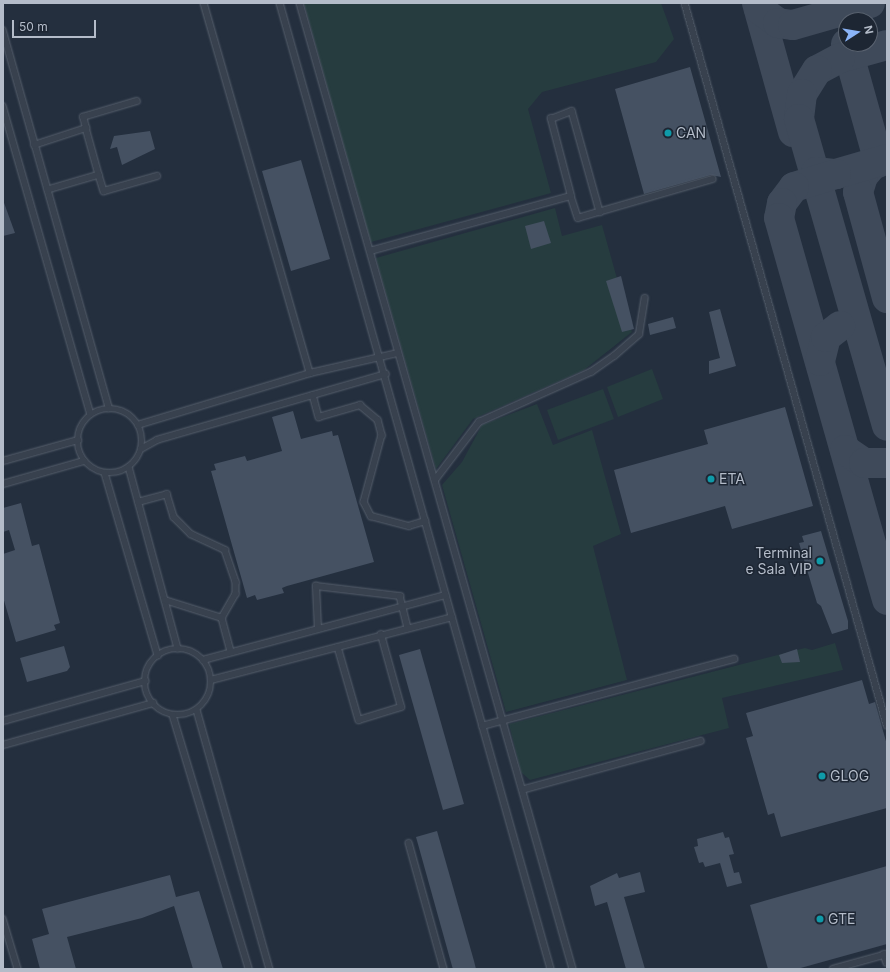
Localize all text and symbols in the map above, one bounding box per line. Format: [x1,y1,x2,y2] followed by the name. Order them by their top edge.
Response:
[14,12,98,38] scale bar
[838,12,878,52] north arrow
[19,19,48,34] text: 50 m
[861,24,876,35] text: N
[676,125,706,141] place label: CAN
[663,128,673,138] marker: CAN
[719,471,745,487] place label: ETA
[706,474,716,484] marker: ETA
[746,545,812,578] place label: Terminal e Sala VIP
[815,556,825,566] marker: Terminal e Sala VIP
[830,768,869,784] place label: GLOG
[817,771,827,781] marker: GLOG
[828,911,855,927] place label: GTE
[815,914,825,924] marker: GTE

